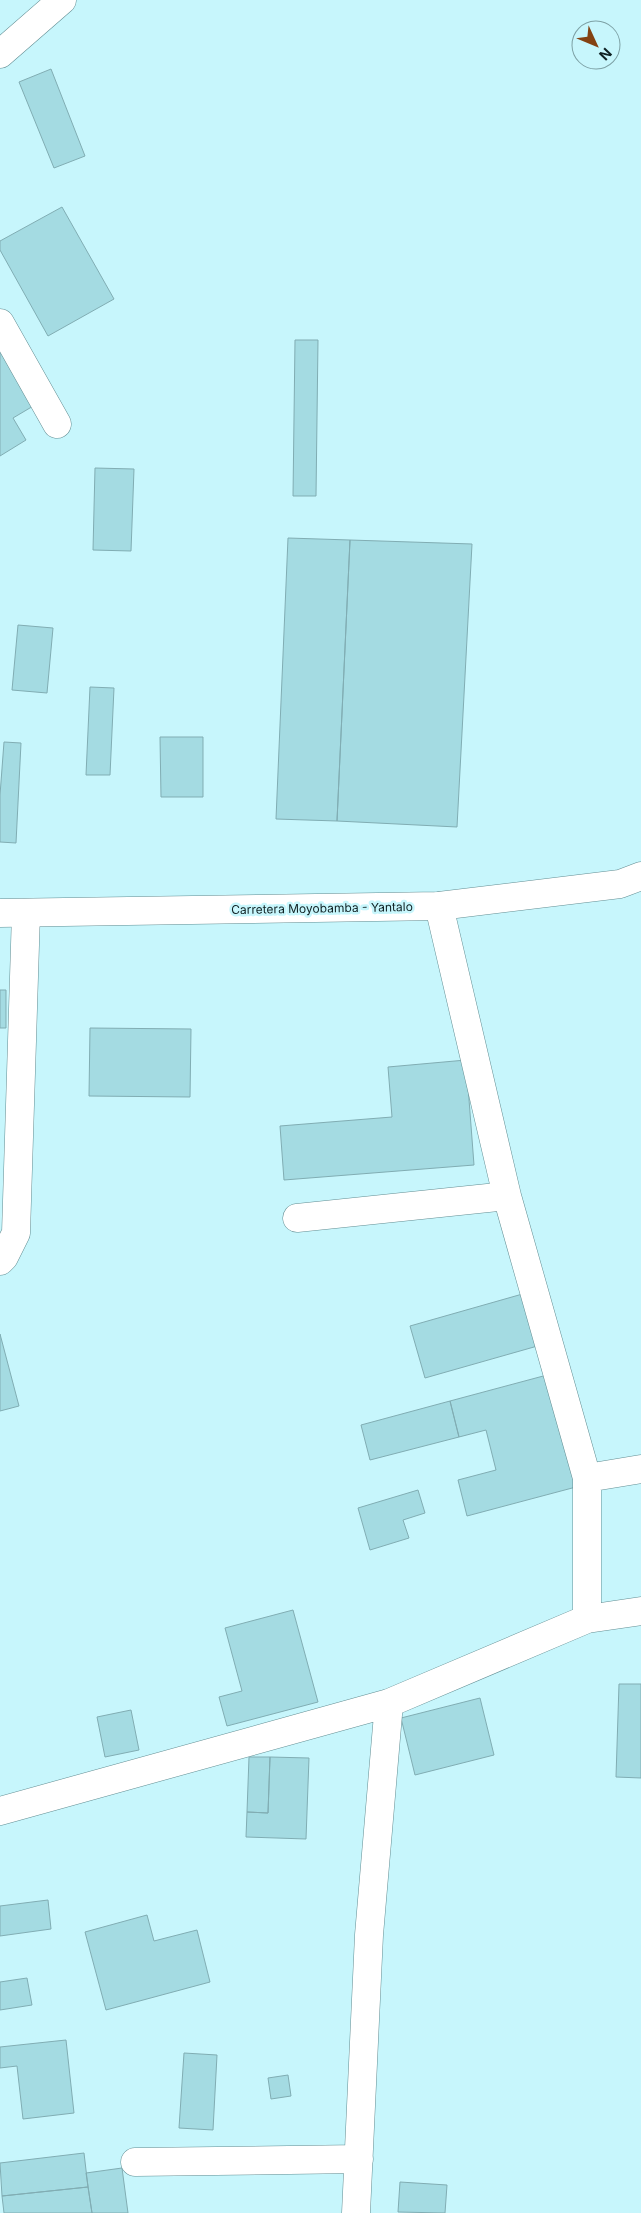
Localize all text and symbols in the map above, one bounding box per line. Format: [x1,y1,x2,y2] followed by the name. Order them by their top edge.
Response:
[571,20,621,70] north arrow
[596,45,616,64] text: N
[231,899,413,917] street label: Carretera Moyobamba - Yantalo

